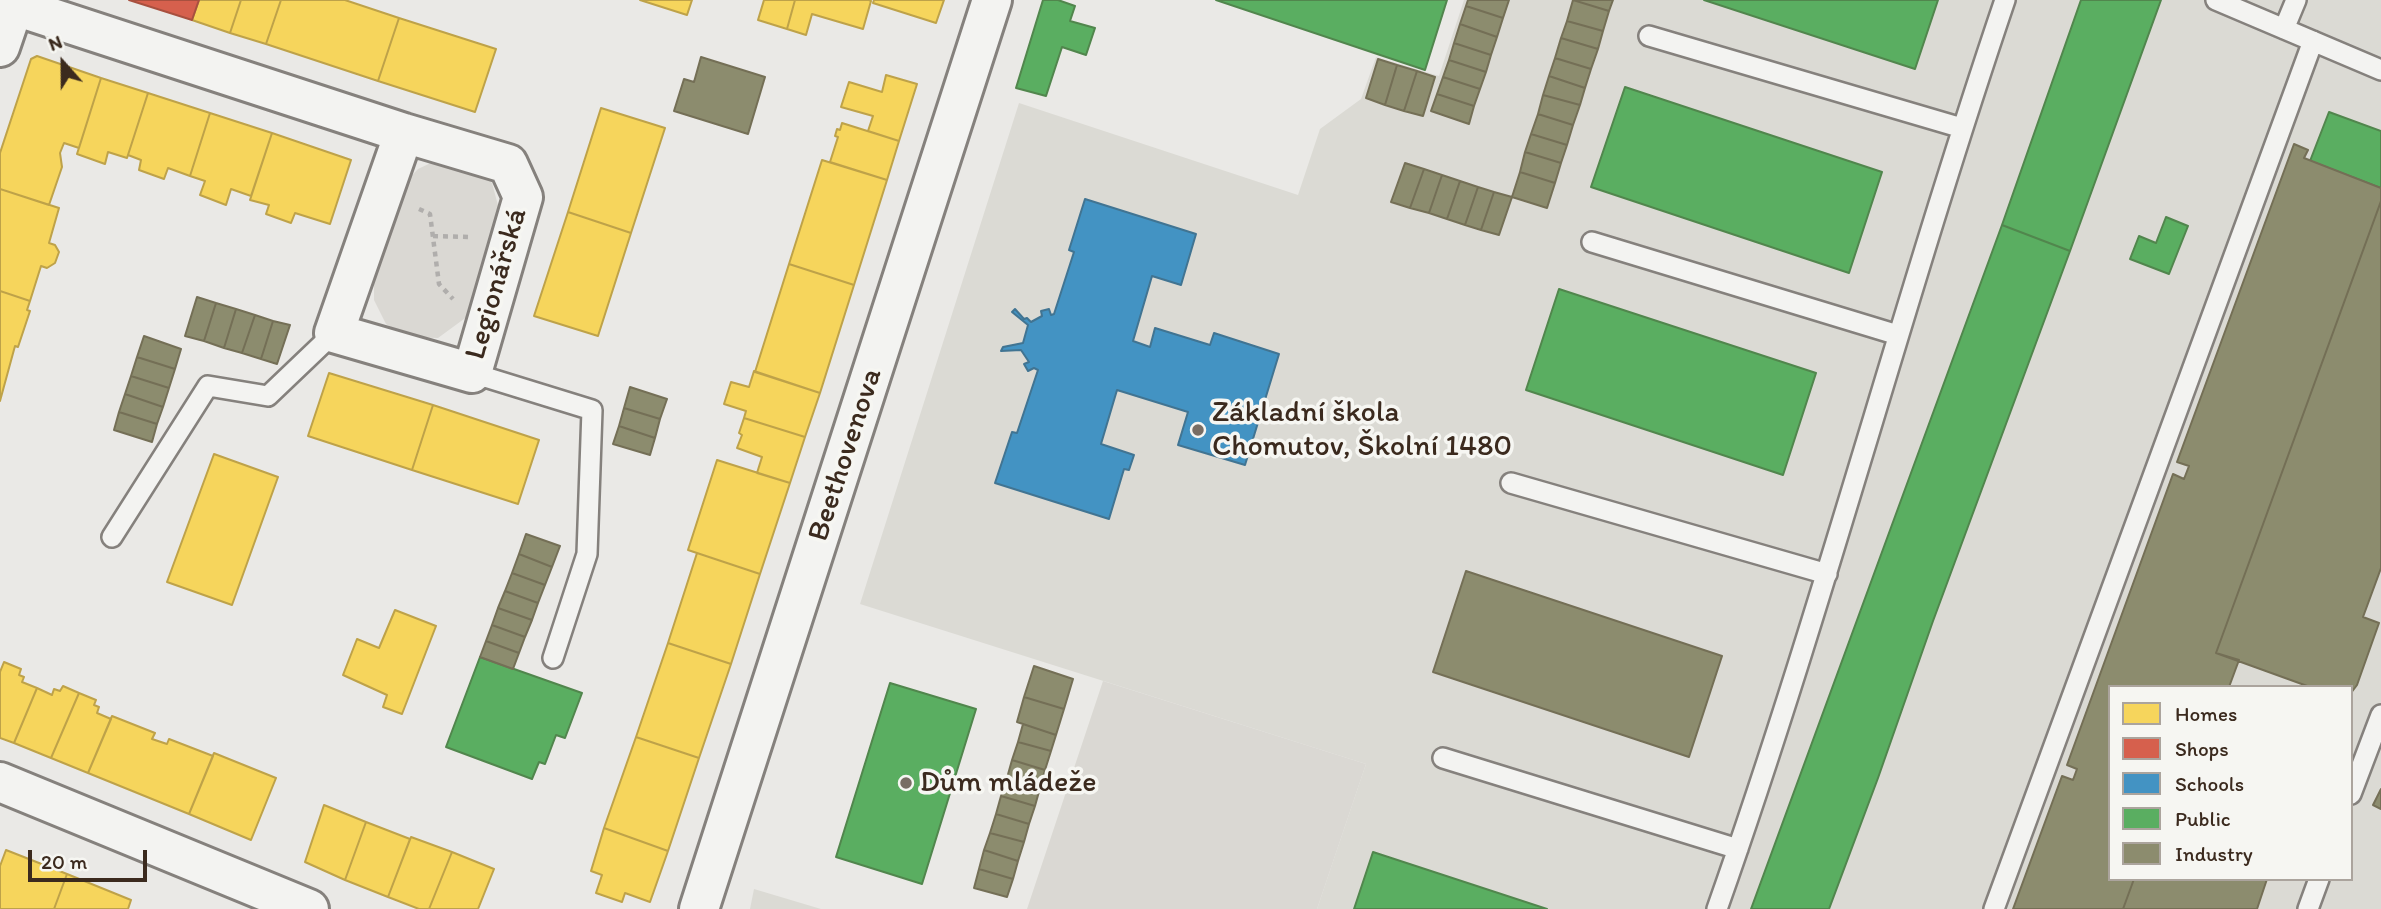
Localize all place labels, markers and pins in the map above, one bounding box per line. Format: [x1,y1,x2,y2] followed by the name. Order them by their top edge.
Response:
[1212,395,1512,466] place label: Základní škola Chomutov, Školní 1480
[1190,422,1206,438] marker: Základní škola Chomutov, Školní 1480
[920,765,1096,801] place label: Dům mládeže
[898,775,914,791] marker: Dům mládeže

